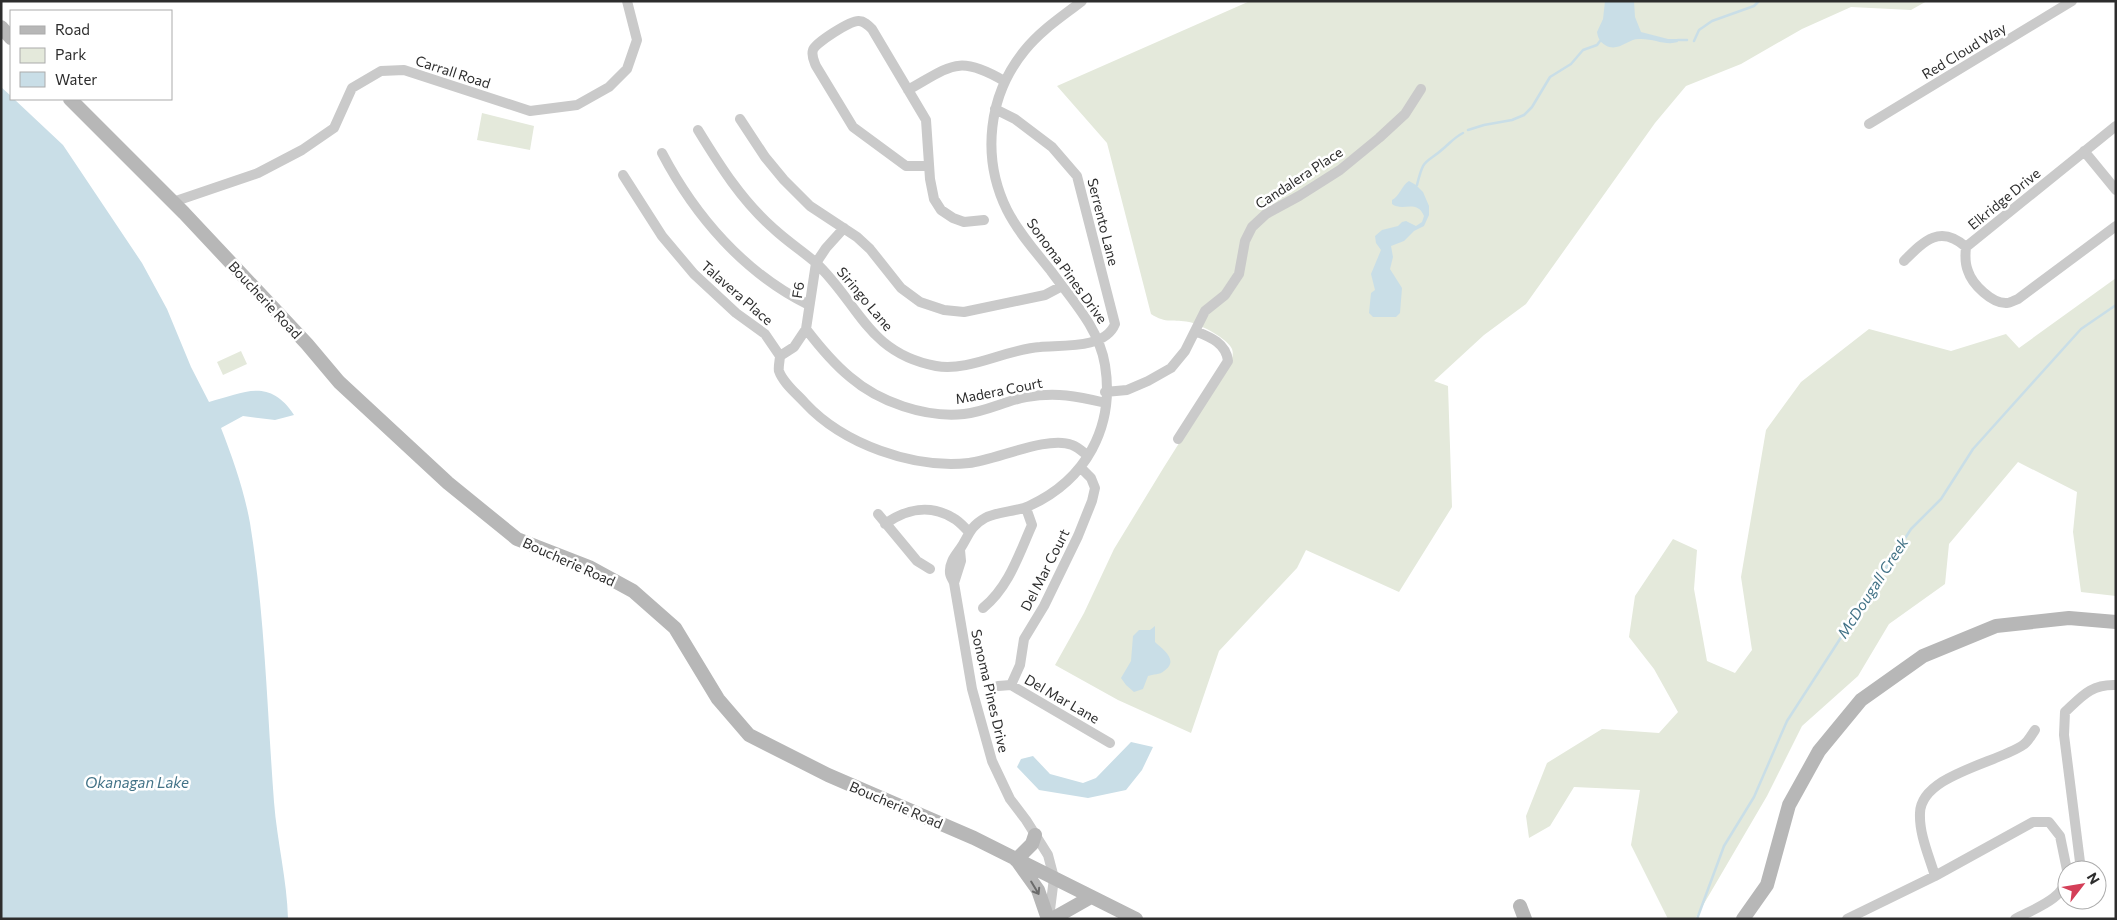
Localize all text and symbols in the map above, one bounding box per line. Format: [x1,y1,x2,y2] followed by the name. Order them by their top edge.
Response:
[10,10,172,100] legend
[1919,19,2009,82] street label: Red Cloud Way
[55,20,90,38] text: Road
[55,45,86,63] text: Park
[414,51,493,92] street label: Carrall Road
[55,70,97,88] text: Water
[1252,143,1346,212] street label: Candalera Place
[1964,164,2043,233] street label: Elkridge Drive
[1084,176,1123,267] street label: Serrento Lane
[1024,215,1111,327] street label: Sonoma Pines Drive
[225,257,306,342] street label: Boucherie Road
[698,257,777,328] street label: Talavera Place
[834,263,897,334] street label: Siringo Lane
[788,280,807,299] street label: F6
[954,374,1044,407] street label: Madera Court
[1017,526,1073,614] street label: Del Mar Court
[1833,533,1912,641] water label: McDougall Creek
[520,534,618,590] street label: Boucherie Road
[968,628,1013,754] street label: Sonoma Pines Drive
[1022,670,1103,727] street label: Del Mar Lane
[85,773,189,791] water label: Okanagan Lake
[847,777,945,832] street label: Boucherie Road
[2057,860,2107,910] north arrow
[2084,869,2104,887] text: N
[1031,880,1041,894] one-way arrow

